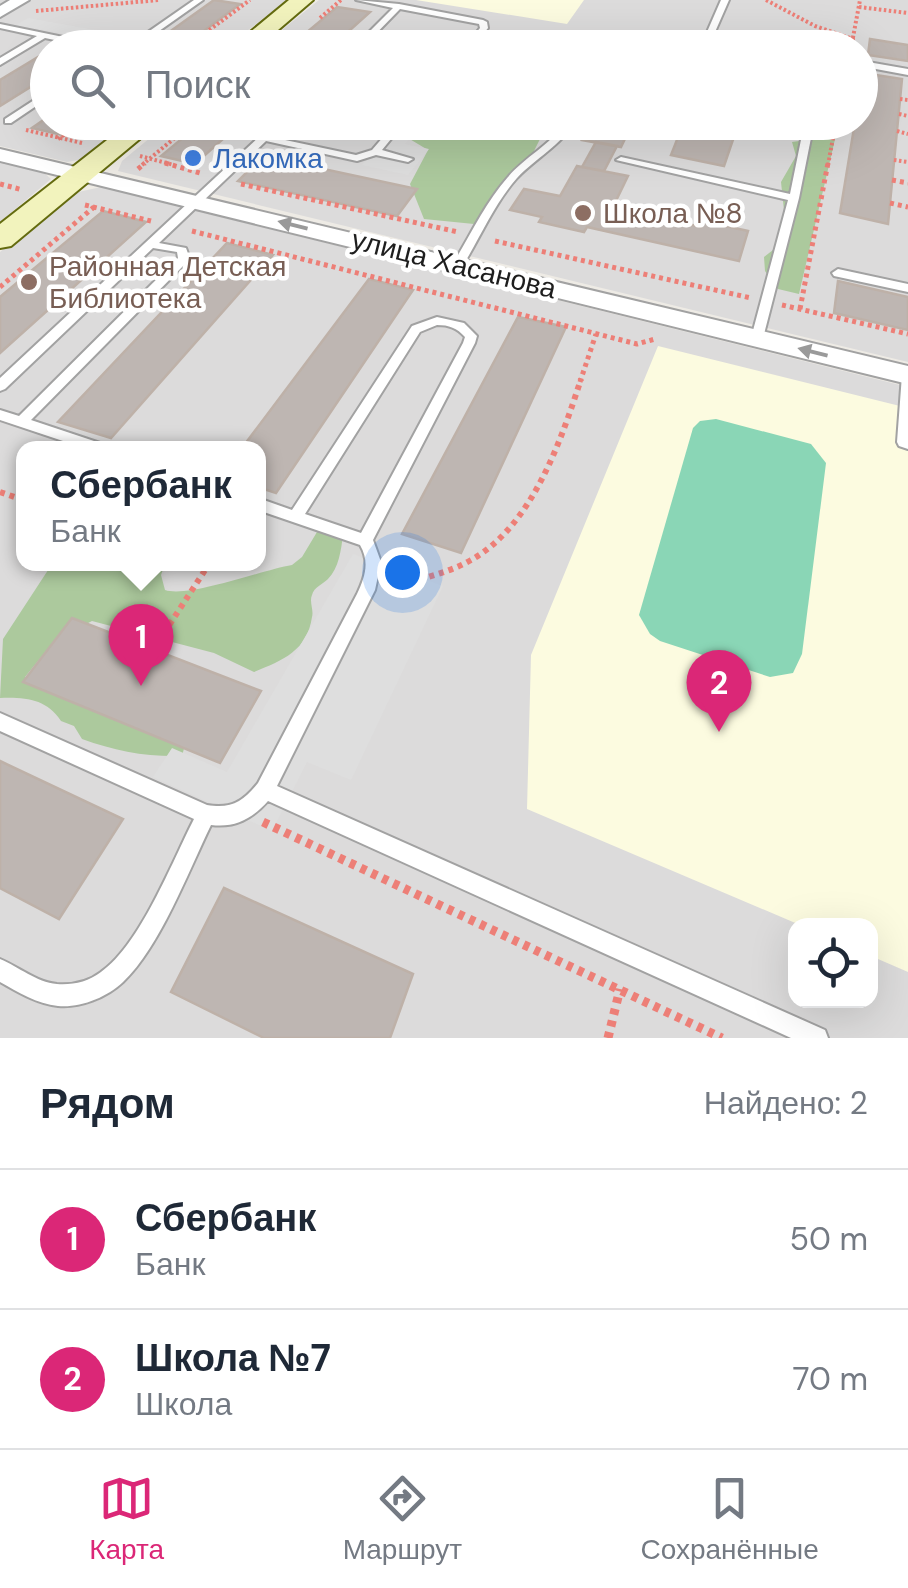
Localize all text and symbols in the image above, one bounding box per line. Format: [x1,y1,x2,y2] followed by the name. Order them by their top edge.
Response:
[30,30,878,140] search box
[65,58,120,113] icon: search
[145,60,250,110] text: Поиск
[213,140,323,177] place label: Лакомка
[182,147,204,169] marker: Лакомка
[603,195,743,232] place label: Школа №8
[572,202,594,224] marker: Школа №8
[278,217,309,232] one-way arrow
[348,221,560,307] street label: улица Хасанова
[49,248,286,317] place label: Районная Детская Библиотека
[18,271,40,293] marker: Районная Детская Библиотека
[797,343,828,359] one-way arrow
[16,441,266,571] popup
[50,460,232,510] text: Сбербанк
[50,510,121,552] text: Банк
[377,547,428,598] your location
[108,604,174,686] pin: 1
[686,650,752,732] pin: 2
[788,918,878,1008] map controls
[788,918,878,1008] button: locate
[40,1076,175,1131] text: Рядом
[704,1082,868,1124] text: Найдено: 2
[135,1193,316,1243] text: Сбербанк
[67,1218,78,1260] text: 1
[790,1218,868,1260] text: 50 m
[135,1243,205,1285] text: Банк
[135,1333,331,1383] text: Школа №7
[63,1358,82,1400] text: 2
[792,1358,868,1400] text: 70 m
[135,1383,232,1425] text: Школа
[89,1471,164,1568] tab: Карта
[343,1471,462,1568] tab: Маршрут
[640,1471,819,1568] tab: Сохранённые

